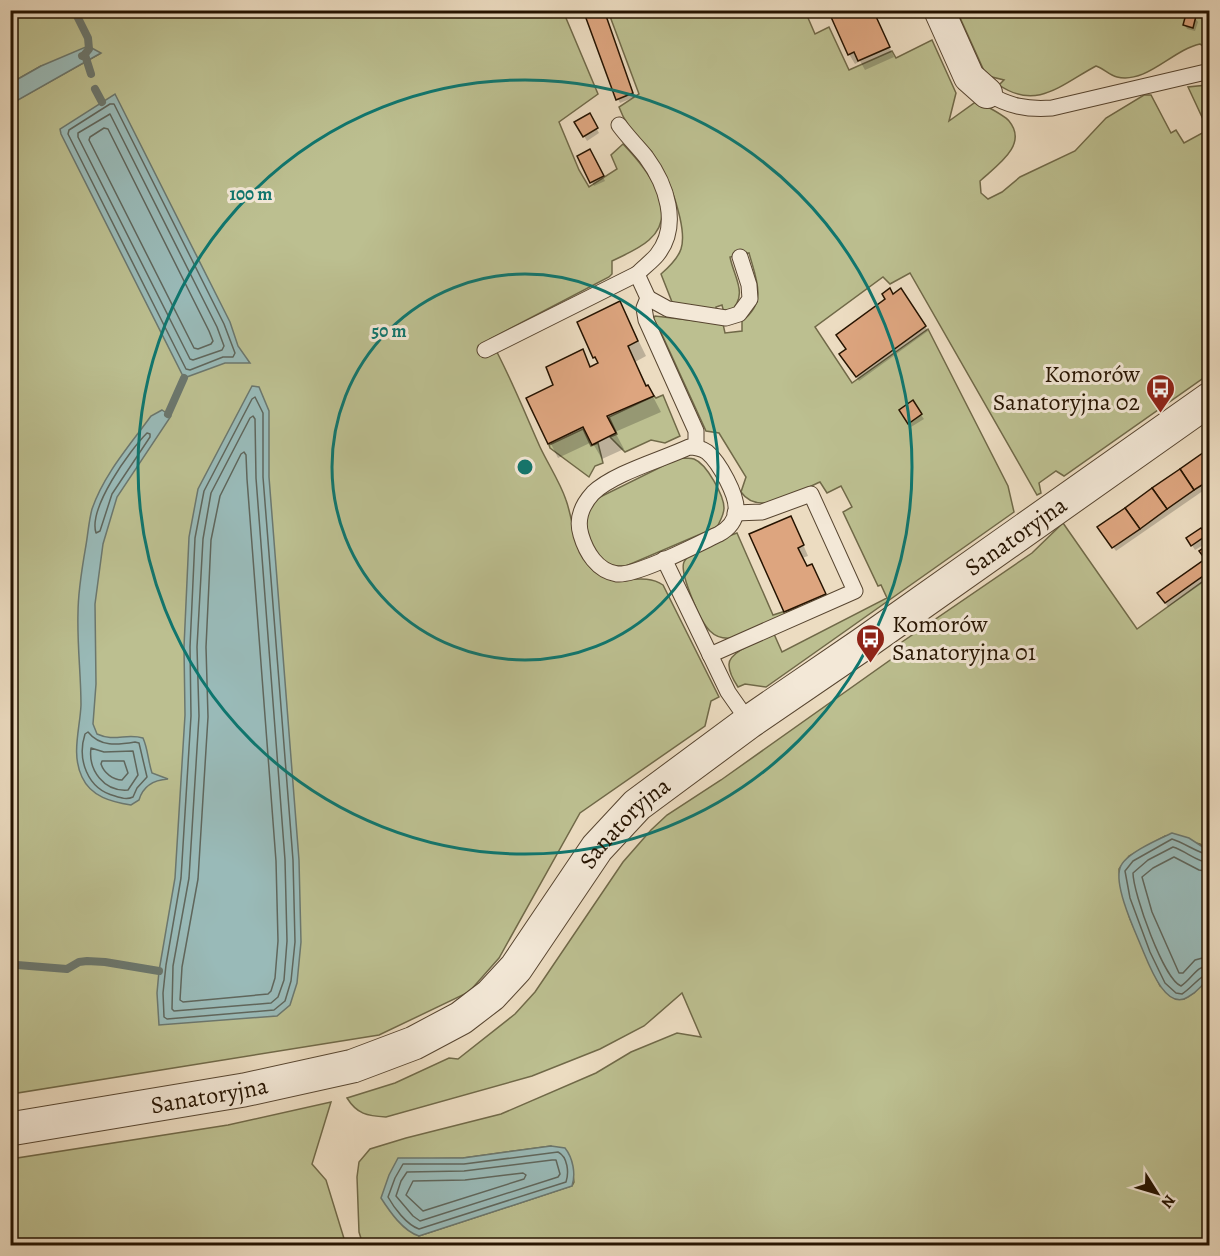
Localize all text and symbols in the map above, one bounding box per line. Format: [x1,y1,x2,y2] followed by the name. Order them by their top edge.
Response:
[230,182,272,206] text: 100 m
[372,319,406,343] text: 50 m
[993,358,1140,418] place label: Komorów Sanatoryjna 02
[1145,372,1177,414] bus stop icon: Komorów Sanatoryjna 02
[515,457,535,477] centre of rings
[958,488,1074,583] street label: Sanatoryjna
[892,608,1036,668] place label: Komorów Sanatoryjna 01
[855,622,887,664] bus stop icon: Komorów Sanatoryjna 01
[572,769,678,875] street label: Sanatoryjna
[148,1069,272,1121] street label: Sanatoryjna
[1127,1163,1187,1223] north arrow
[1156,1190,1180,1213] text: N

